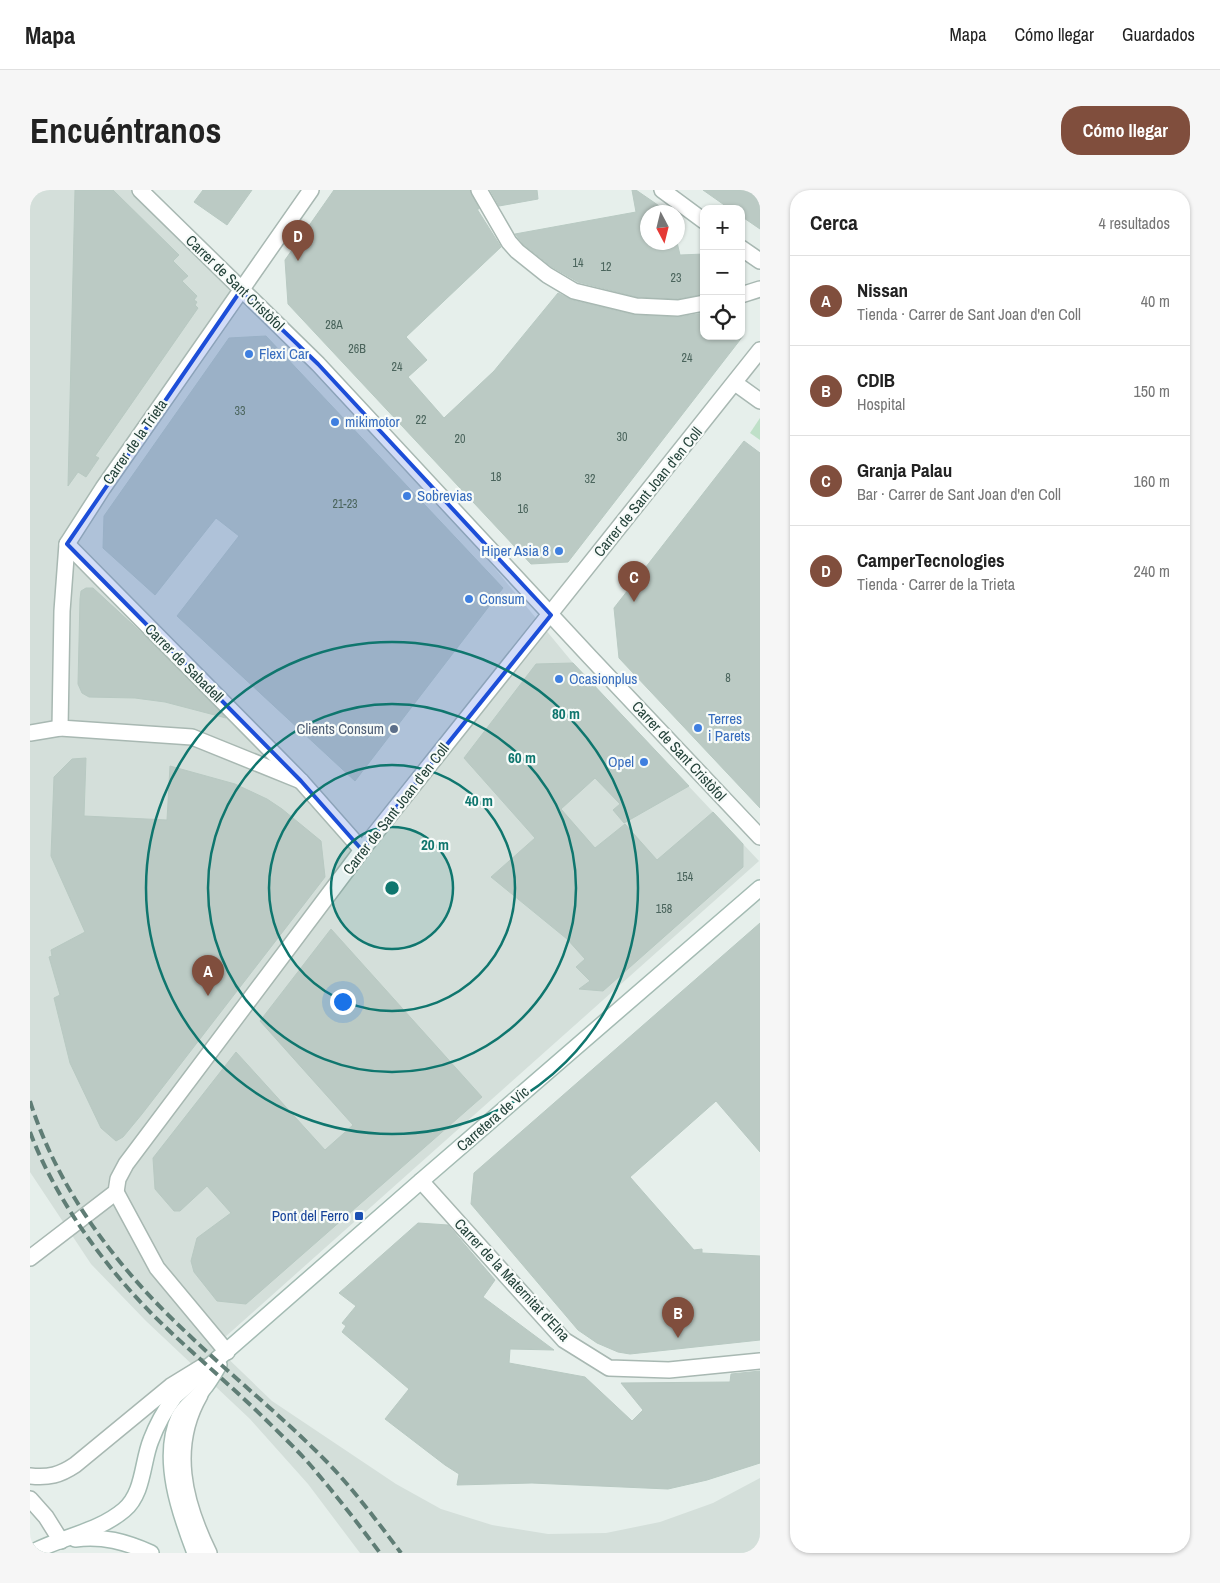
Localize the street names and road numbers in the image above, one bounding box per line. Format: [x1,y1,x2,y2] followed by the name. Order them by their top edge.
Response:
[181,230,289,335] street label: Carrer de Sant Cristòfol
[97,395,172,489] street label: Carrer de la Trieta
[589,422,707,561] street label: Carrer de Sant Joan d'en Coll
[140,619,228,707] street label: Carrer de Sabadell
[627,696,731,805] street label: Carrer de Sant Cristòfol
[338,739,454,879] street label: Carrer de Sant Joan d'en Coll
[452,1081,534,1156] street label: Carretera de Vic
[450,1214,575,1346] street label: Carrer de la Maternitat d'Elna

